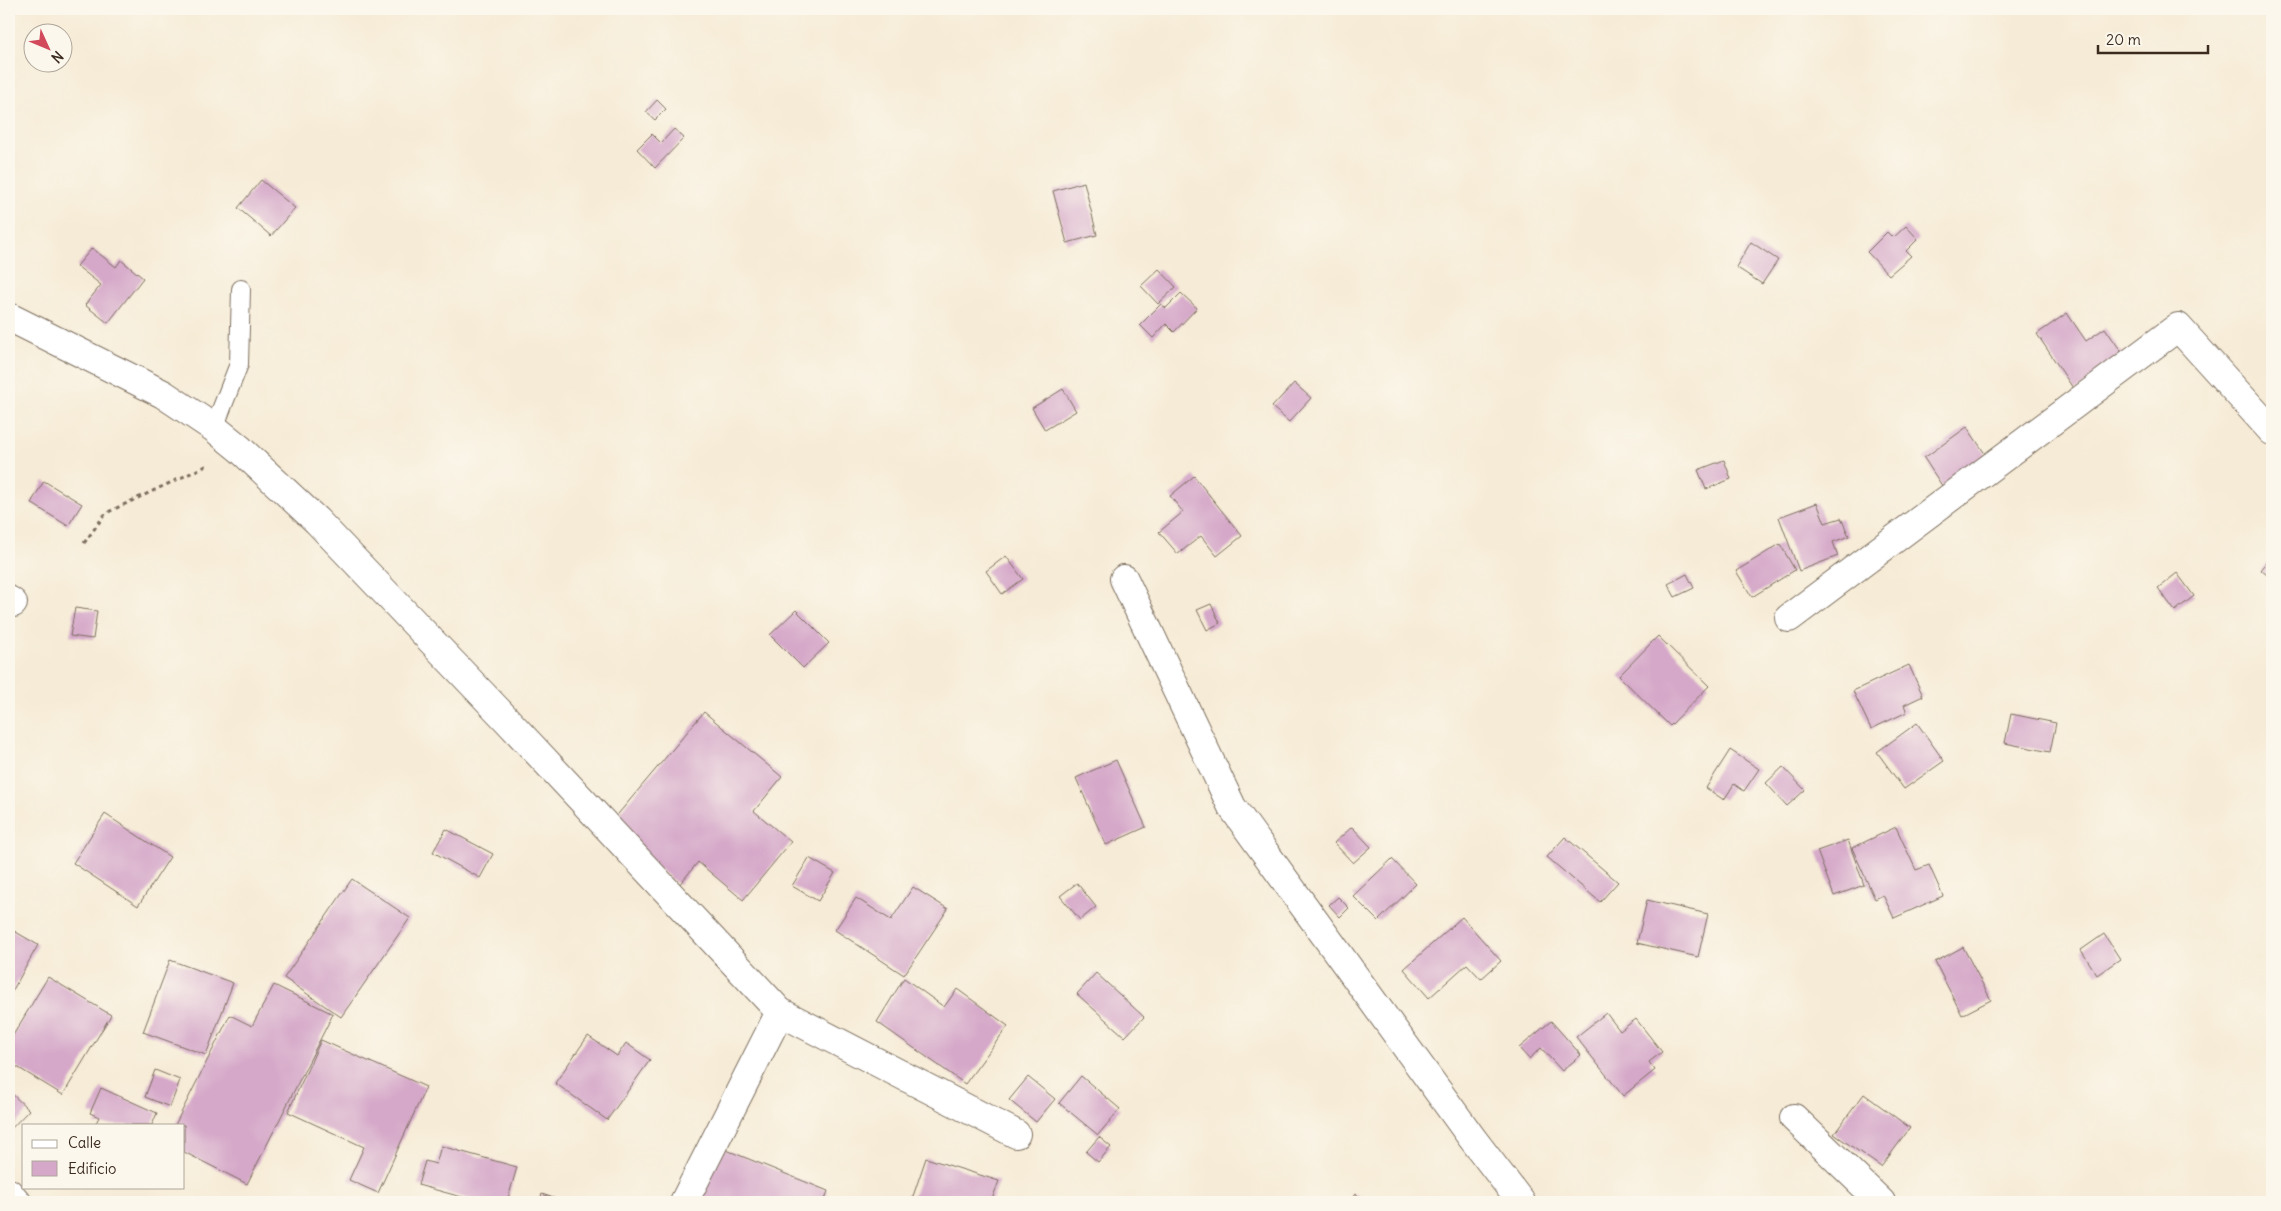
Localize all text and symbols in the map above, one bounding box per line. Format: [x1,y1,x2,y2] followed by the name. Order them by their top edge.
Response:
[22,22,72,72] north arrow
[2098,22,2208,54] scale bar
[2106,30,2141,49] text: 20 m
[48,47,67,67] text: N
[22,1124,185,1188] legend
[68,1133,101,1152] text: Calle
[68,1159,116,1178] text: Edificio

